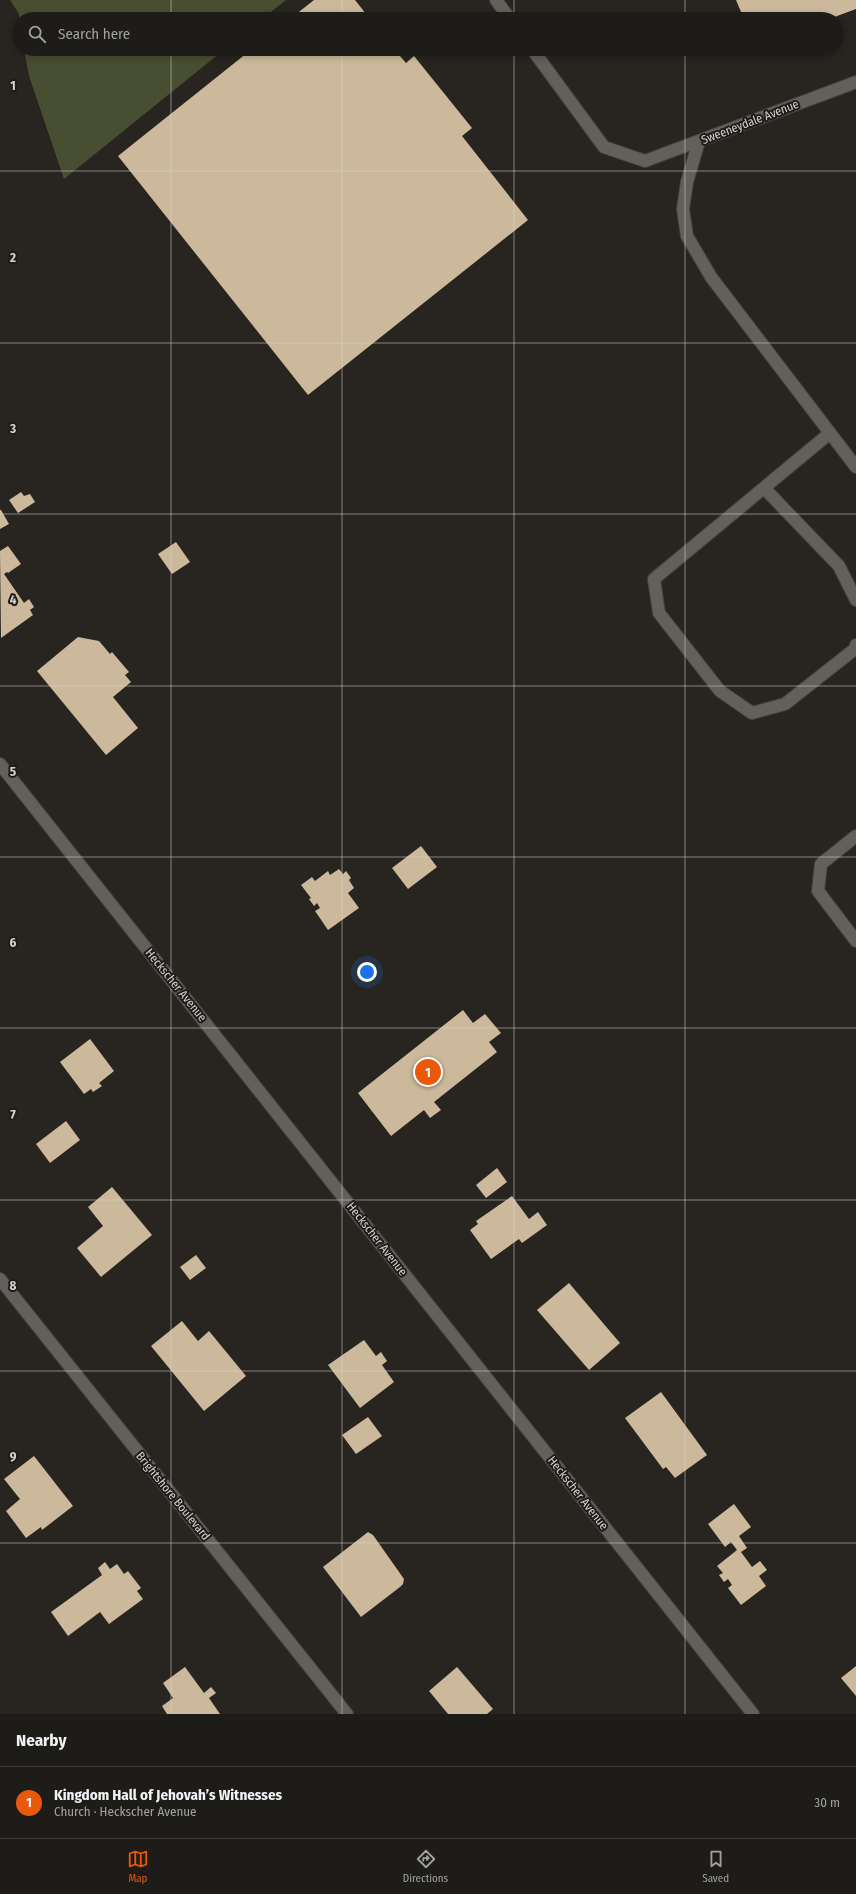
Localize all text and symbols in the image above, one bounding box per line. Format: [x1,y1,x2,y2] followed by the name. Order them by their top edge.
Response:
[12,12,844,56] search box
[26,23,48,45] icon: search
[58,25,130,43] text: Search here
[10,78,16,93] text: 1
[699,97,801,147] street label: Sweeneydale Avenue
[9,250,16,265] text: 2
[9,421,16,436] text: 3
[10,592,17,607] text: 4
[10,764,16,779] text: 5
[10,935,17,950] text: 6
[142,946,210,1024] street label: Heckscher Avenue
[357,962,377,982] your location
[415,1057,441,1087] pin: 1
[10,1107,16,1122] text: 7
[344,1199,410,1279] street label: Heckscher Avenue
[10,1278,17,1293] text: 8
[10,1449,17,1464] text: 9
[133,1449,213,1543] street label: Brightshore Boulevard
[545,1453,611,1533] street label: Heckscher Avenue
[16,1730,67,1751] text: Nearby
[54,1786,282,1804] text: Kingdom Hall of Jehovah’s Witnesses
[26,1795,32,1810] text: 1
[814,1795,840,1810] text: 30 m
[54,1804,196,1819] text: Church · Heckscher Avenue
[127,1848,149,1885] tab: Map
[403,1848,448,1885] tab: Directions
[702,1848,729,1885] tab: Saved

